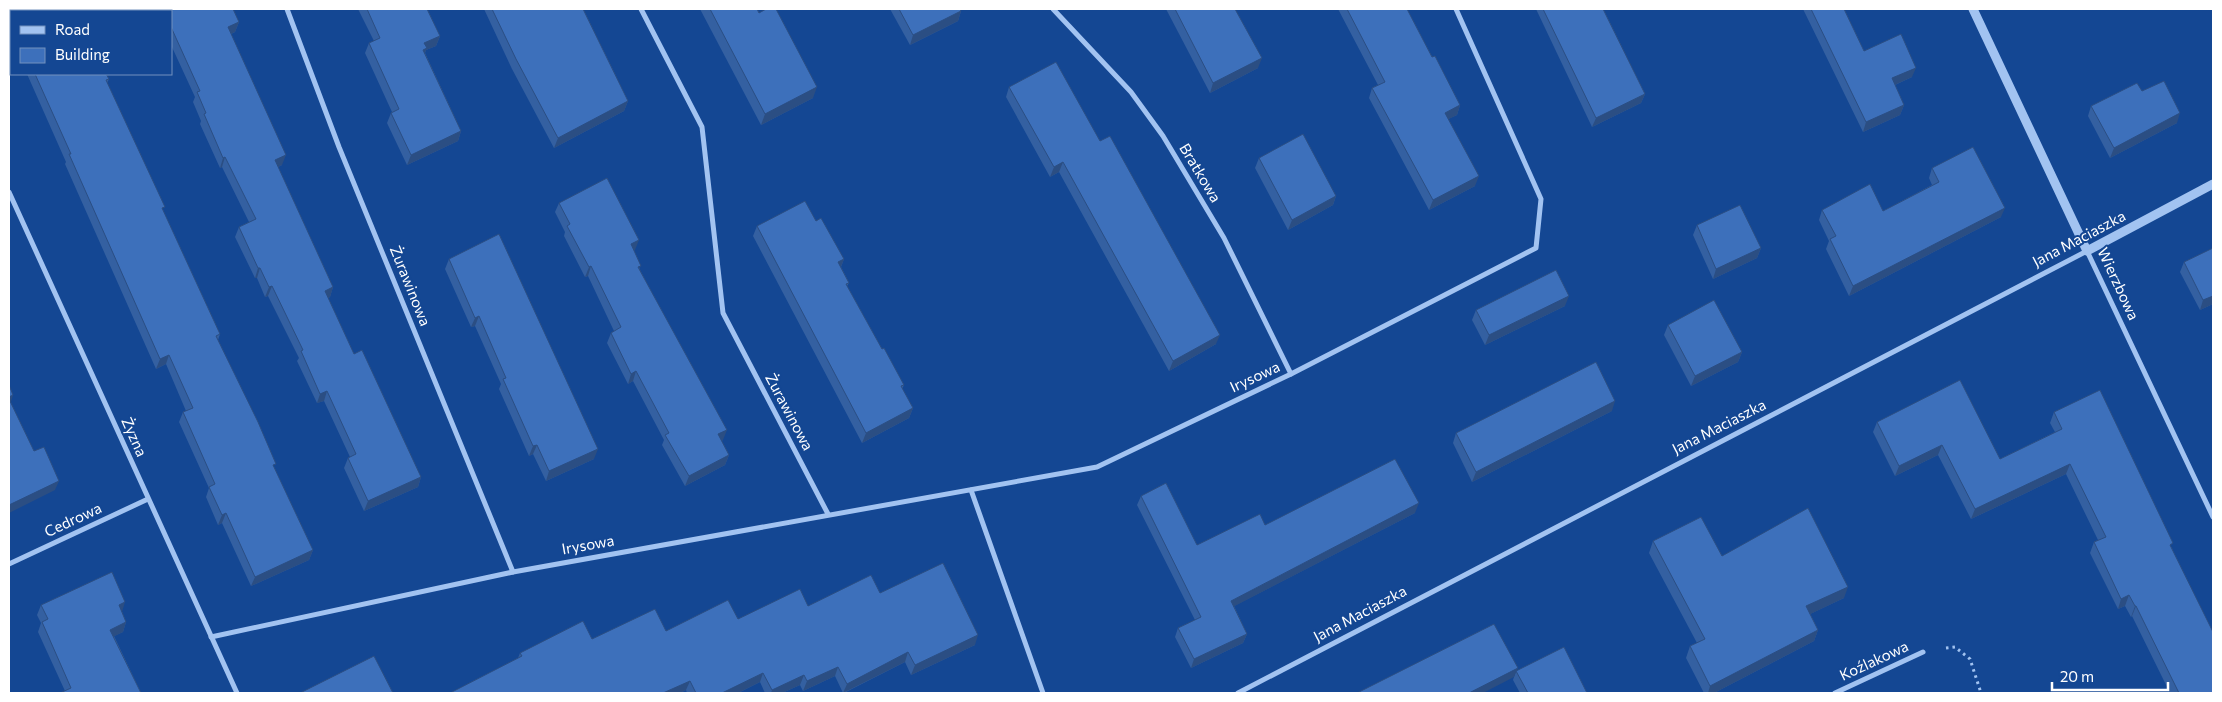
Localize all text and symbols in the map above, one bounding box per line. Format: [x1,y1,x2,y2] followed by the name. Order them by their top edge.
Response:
[10,10,172,75] legend
[55,20,90,38] text: Road
[55,45,110,63] text: Building
[1176,140,1225,205] street label: Bratkowa
[2029,206,2128,270] street label: Jana Maciaszka
[387,243,435,328] street label: Żurawinowa
[2094,245,2144,323] street label: Wierzbowa
[1227,357,1282,395] street label: Irysowa
[762,370,818,453] street label: Żurawinowa
[1669,395,1768,457] street label: Jana Maciaszka
[118,414,152,459] street label: Żyzna
[41,498,104,540] street label: Cedrowa
[560,531,616,557] street label: Irysowa
[1310,581,1409,645] street label: Jana Maciaszka
[1836,636,1911,684] street label: Koźlakowa
[2052,660,2168,692] scale bar
[2060,667,2094,685] text: 20 m

